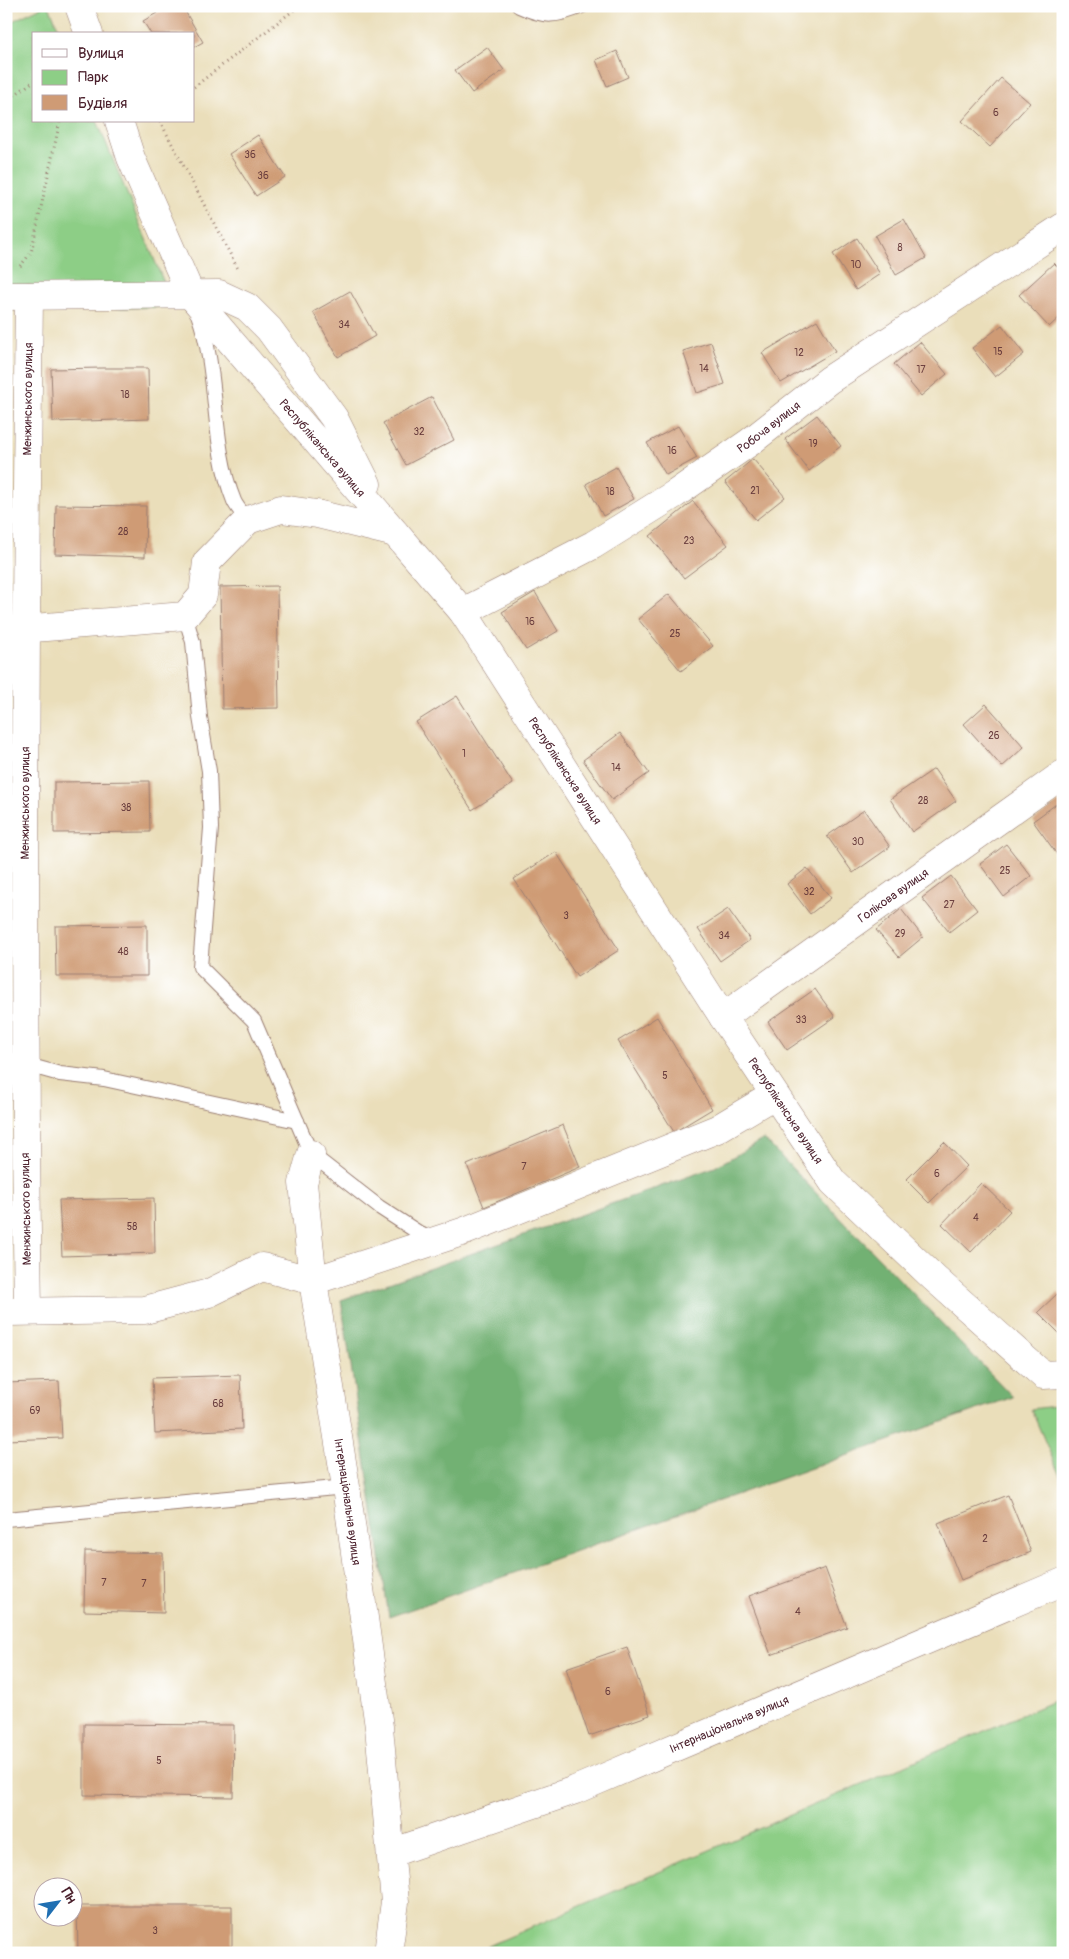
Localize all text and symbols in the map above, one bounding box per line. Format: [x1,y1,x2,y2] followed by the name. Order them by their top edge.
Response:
[32,32,195,122] legend
[78,44,124,63] text: Вулиця
[78,68,109,87] text: Парк
[78,94,127,113] text: Будівля
[993,107,999,119] house number: 6
[244,149,256,161] house number: 36
[257,170,269,182] house number: 36
[897,242,903,254] house number: 8
[851,259,862,271] house number: 10
[338,319,350,331] house number: 34
[20,342,36,456] street label: Менжинського вулиця
[993,346,1003,358] house number: 15
[794,347,804,359] house number: 12
[699,363,709,375] house number: 14
[916,364,926,376] house number: 17
[121,389,129,401] house number: 18
[276,396,368,501] street label: Республіканська вулиця
[734,398,804,457] street label: Робоча вулиця
[413,426,425,438] house number: 32
[808,438,818,450] house number: 19
[667,445,677,457] house number: 16
[750,485,760,497] house number: 21
[606,486,614,498] house number: 18
[118,526,128,538] house number: 28
[684,535,695,547] house number: 23
[525,616,535,628] house number: 16
[669,628,681,640] house number: 25
[525,715,605,828] street label: Республіканська вулиця
[988,730,1000,742] house number: 26
[18,746,33,859] street label: Менжинського вулиця
[462,748,466,760] house number: 1
[611,762,621,774] house number: 14
[918,795,928,807] house number: 28
[121,802,131,814] house number: 38
[852,836,864,848] house number: 30
[855,865,932,926] street label: Голікова вулиця
[999,865,1011,877] house number: 25
[803,886,815,898] house number: 32
[944,899,955,911] house number: 27
[563,910,569,922] house number: 3
[895,928,905,940] house number: 29
[718,930,730,942] house number: 34
[118,946,128,958] house number: 48
[795,1014,807,1026] house number: 33
[744,1055,826,1167] street label: Республіканська вулиця
[662,1070,668,1082] house number: 5
[18,1152,35,1266] street label: Менжинського вулиця
[521,1161,527,1173] house number: 7
[934,1168,940,1180] house number: 6
[973,1212,979,1224] house number: 4
[127,1221,137,1233] house number: 58
[213,1398,223,1410] house number: 68
[30,1405,40,1417] house number: 69
[330,1437,364,1567] street label: Інтернаціональна вулиця
[982,1533,988,1545] house number: 2
[101,1577,107,1589] house number: 7
[141,1578,147,1590] house number: 7
[795,1606,801,1618] house number: 4
[605,1686,611,1698] house number: 6
[667,1693,792,1757] street label: Інтернаціональна вулиця
[156,1755,162,1767] house number: 5
[32,1876,82,1926] north arrow
[57,1885,80,1907] text: Пн
[152,1925,158,1937] house number: 3

